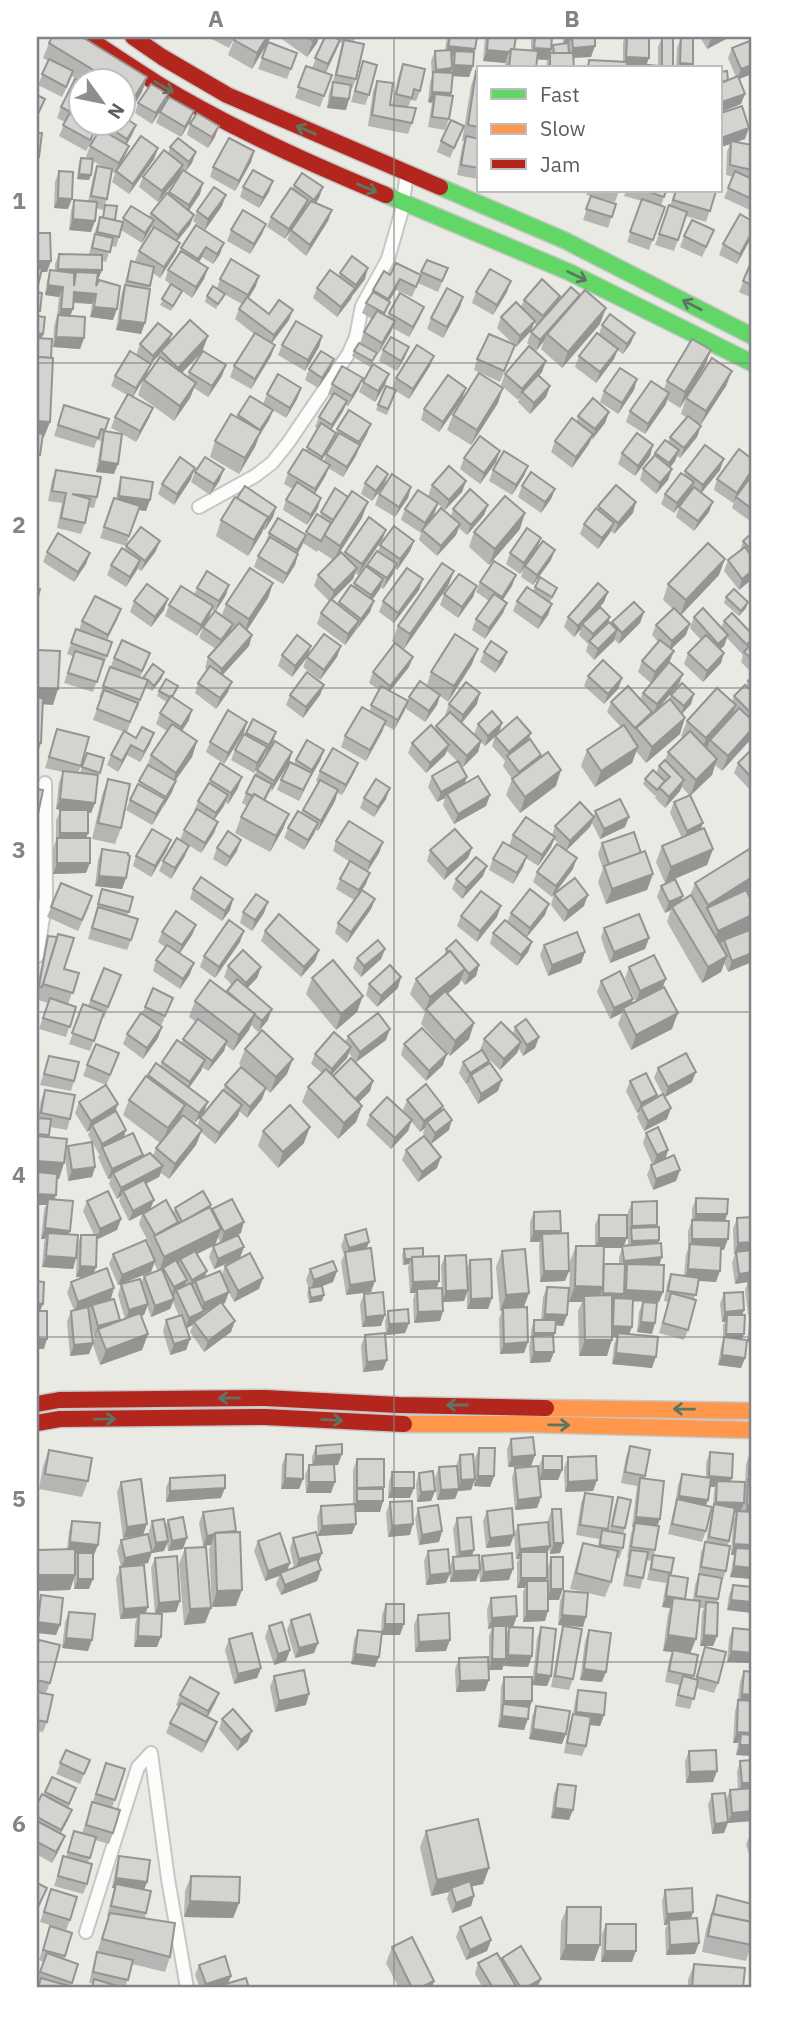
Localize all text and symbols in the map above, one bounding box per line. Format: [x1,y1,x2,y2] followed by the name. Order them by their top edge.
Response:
[208,3,224,33] text: A
[564,3,580,33] text: B
[66,66,136,136] north arrow
[477,66,722,192] legend
[153,80,173,94] one-way arrow
[540,80,580,108] text: Fast
[102,99,130,124] text: N
[540,114,586,142] text: Slow
[296,123,317,136] one-way arrow
[540,150,580,178] text: Jam
[356,182,378,195] one-way arrow
[12,185,26,215] text: 1
[566,270,587,284] one-way arrow
[682,297,702,311] one-way arrow
[12,509,26,539] text: 2
[12,834,26,864] text: 3
[12,1159,26,1189] text: 4
[218,1391,241,1405] one-way arrow
[445,1398,468,1412] one-way arrow
[673,1402,696,1416] one-way arrow
[93,1412,116,1425] one-way arrow
[320,1414,343,1427] one-way arrow
[548,1418,571,1432] one-way arrow
[12,1483,26,1513] text: 5
[12,1808,26,1838] text: 6

